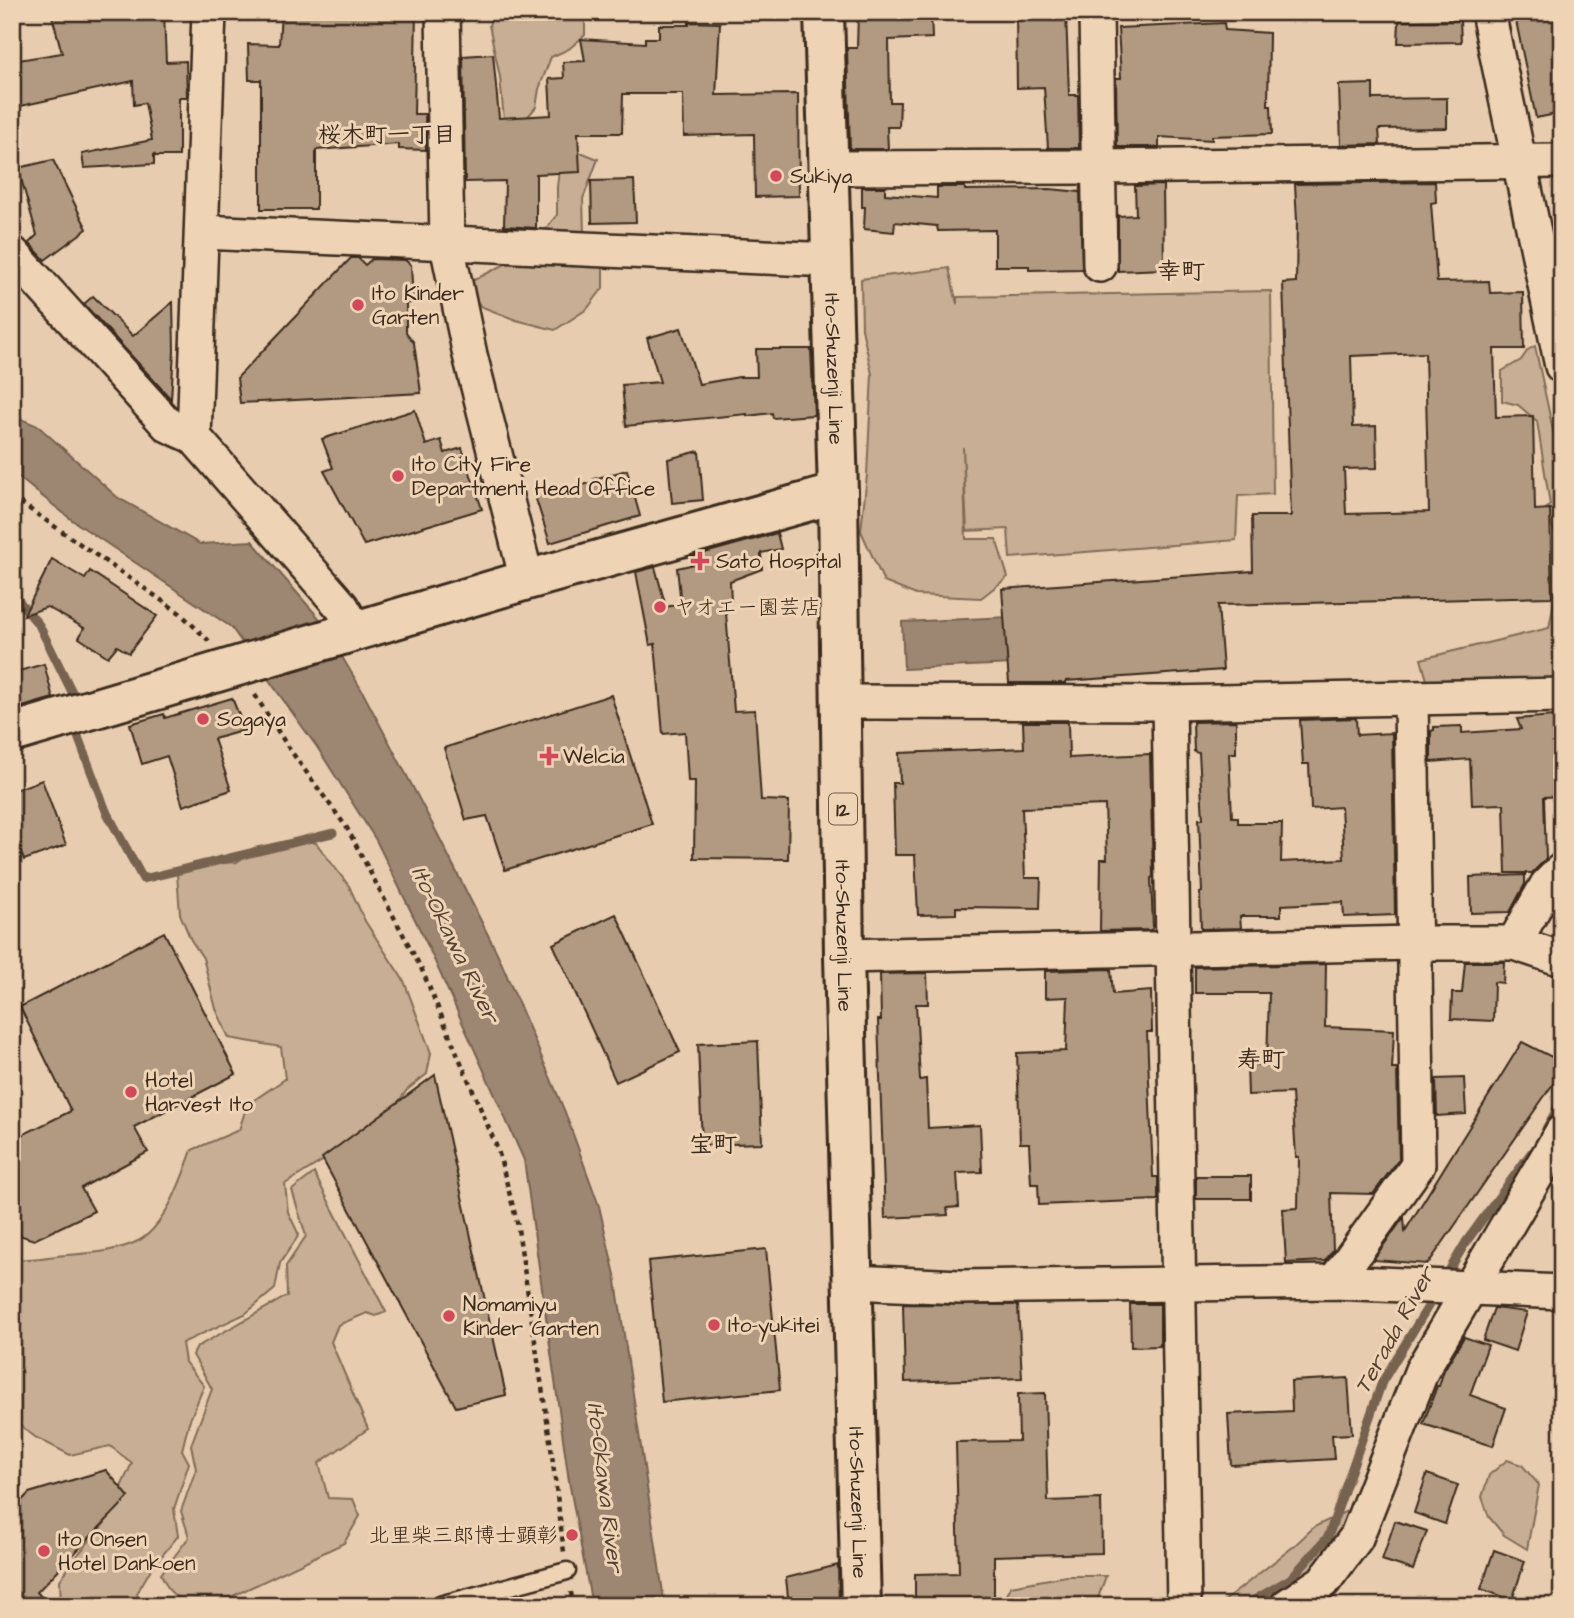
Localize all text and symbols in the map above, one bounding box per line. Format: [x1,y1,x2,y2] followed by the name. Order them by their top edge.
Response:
[318,119,456,151] district label: 桜木町一丁目
[790,162,853,193] place label: Sukiya
[768,168,784,184] marker: Sukiya
[1157,255,1205,289] district label: 幸町
[372,279,464,332] place label: Ito Kinder Garten
[817,293,851,445] street label: Ito-Shuzenji Line
[350,297,366,313] marker: Ito Kinder Garten
[412,450,655,504] place label: Ito City Fire Department Head Office
[390,468,406,484] marker: Ito City Fire Department Head Office
[716,547,841,577] place label: Sato Hospital
[690,551,710,571] marker: Sato Hospital
[674,593,821,622] place label: ヤオエー園芸店
[652,599,668,615] marker: ヤオエー園芸店
[217,705,286,736] place label: Sogaya
[195,711,211,727] marker: Sogaya
[563,742,625,771] place label: Welcia
[541,748,557,764] marker: Welcia
[829,794,857,824] road number: 12
[828,860,859,1012] street label: Ito-Shuzenji Line
[403,861,508,1030] water label: Ito-Okawa River
[1237,1043,1285,1077] district label: 寿町
[145,1066,253,1119] place label: Hotel Harvest Ito
[123,1084,139,1100] marker: Hotel Harvest Ito
[689,1128,737,1162] district label: 宝町
[1347,1259,1444,1400] water label: Terada River
[463,1290,599,1343] place label: Nomamiyu Kinder Garten
[441,1308,457,1324] marker: Nomamiyu Kinder Garten
[728,1311,819,1342] place label: Ito-yukitei
[706,1317,722,1333] marker: Ito-yukitei
[579,1401,632,1576] water label: Ito-Okawa River
[841,1426,874,1579] street label: Ito-Shuzenji Line
[369,1521,558,1550] place label: 北里柴三郎博士顕彰
[58,1525,195,1578] place label: Ito Onsen Hotel Dankoen
[564,1527,580,1543] marker: 北里柴三郎博士顕彰
[36,1543,52,1559] marker: Ito Onsen Hotel Dankoen

